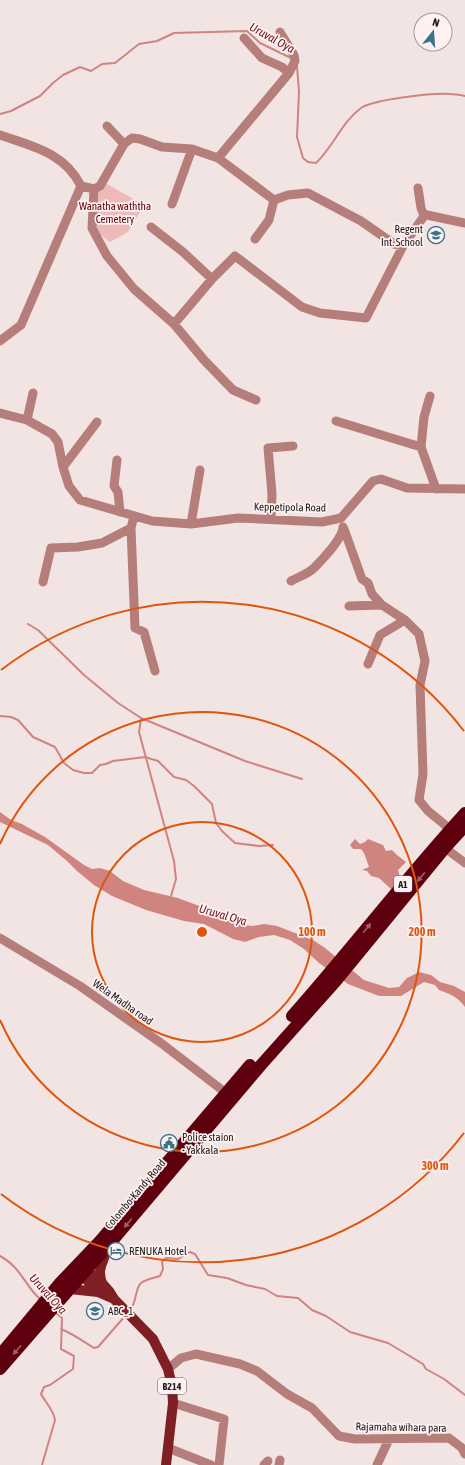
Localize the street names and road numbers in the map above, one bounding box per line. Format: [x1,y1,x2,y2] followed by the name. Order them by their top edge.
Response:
[254,500,326,514] street label: Keppetipola Road
[394,876,412,892] road number: A1
[91,977,155,1027] street label: Wela Madha road
[102,1157,168,1231] street label: Colombo-Kandy Road
[158,1378,186,1394] road number: B214
[355,1420,447,1434] street label: Rajamaha wihara para

